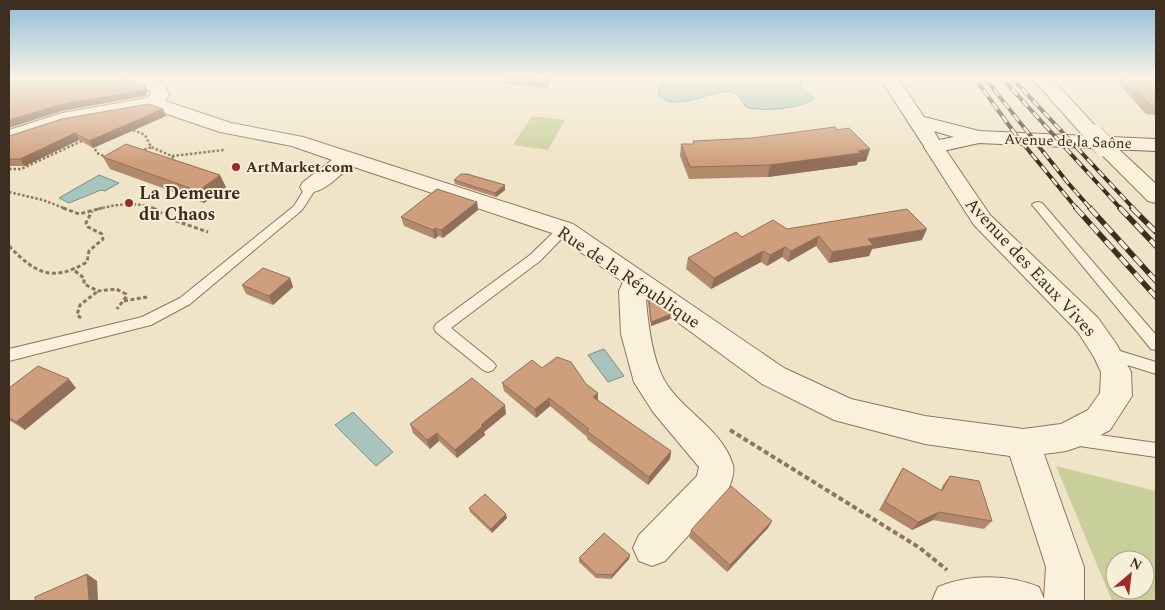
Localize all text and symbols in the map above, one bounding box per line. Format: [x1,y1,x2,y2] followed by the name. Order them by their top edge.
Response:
[1004,128,1132,155] street label: Avenue de la Saône
[246,156,354,179] place label: ArtMarket.com
[230,161,242,173] marker: ArtMarket.com
[139,180,240,228] place label: La Demeure du Chaos
[958,191,1103,344] street label: Avenue des Eaux Vives
[123,197,135,209] marker: La Demeure du Chaos
[552,219,706,336] street label: Rue de la République
[1105,550,1155,600] north arrow
[1126,552,1146,576] text: N

